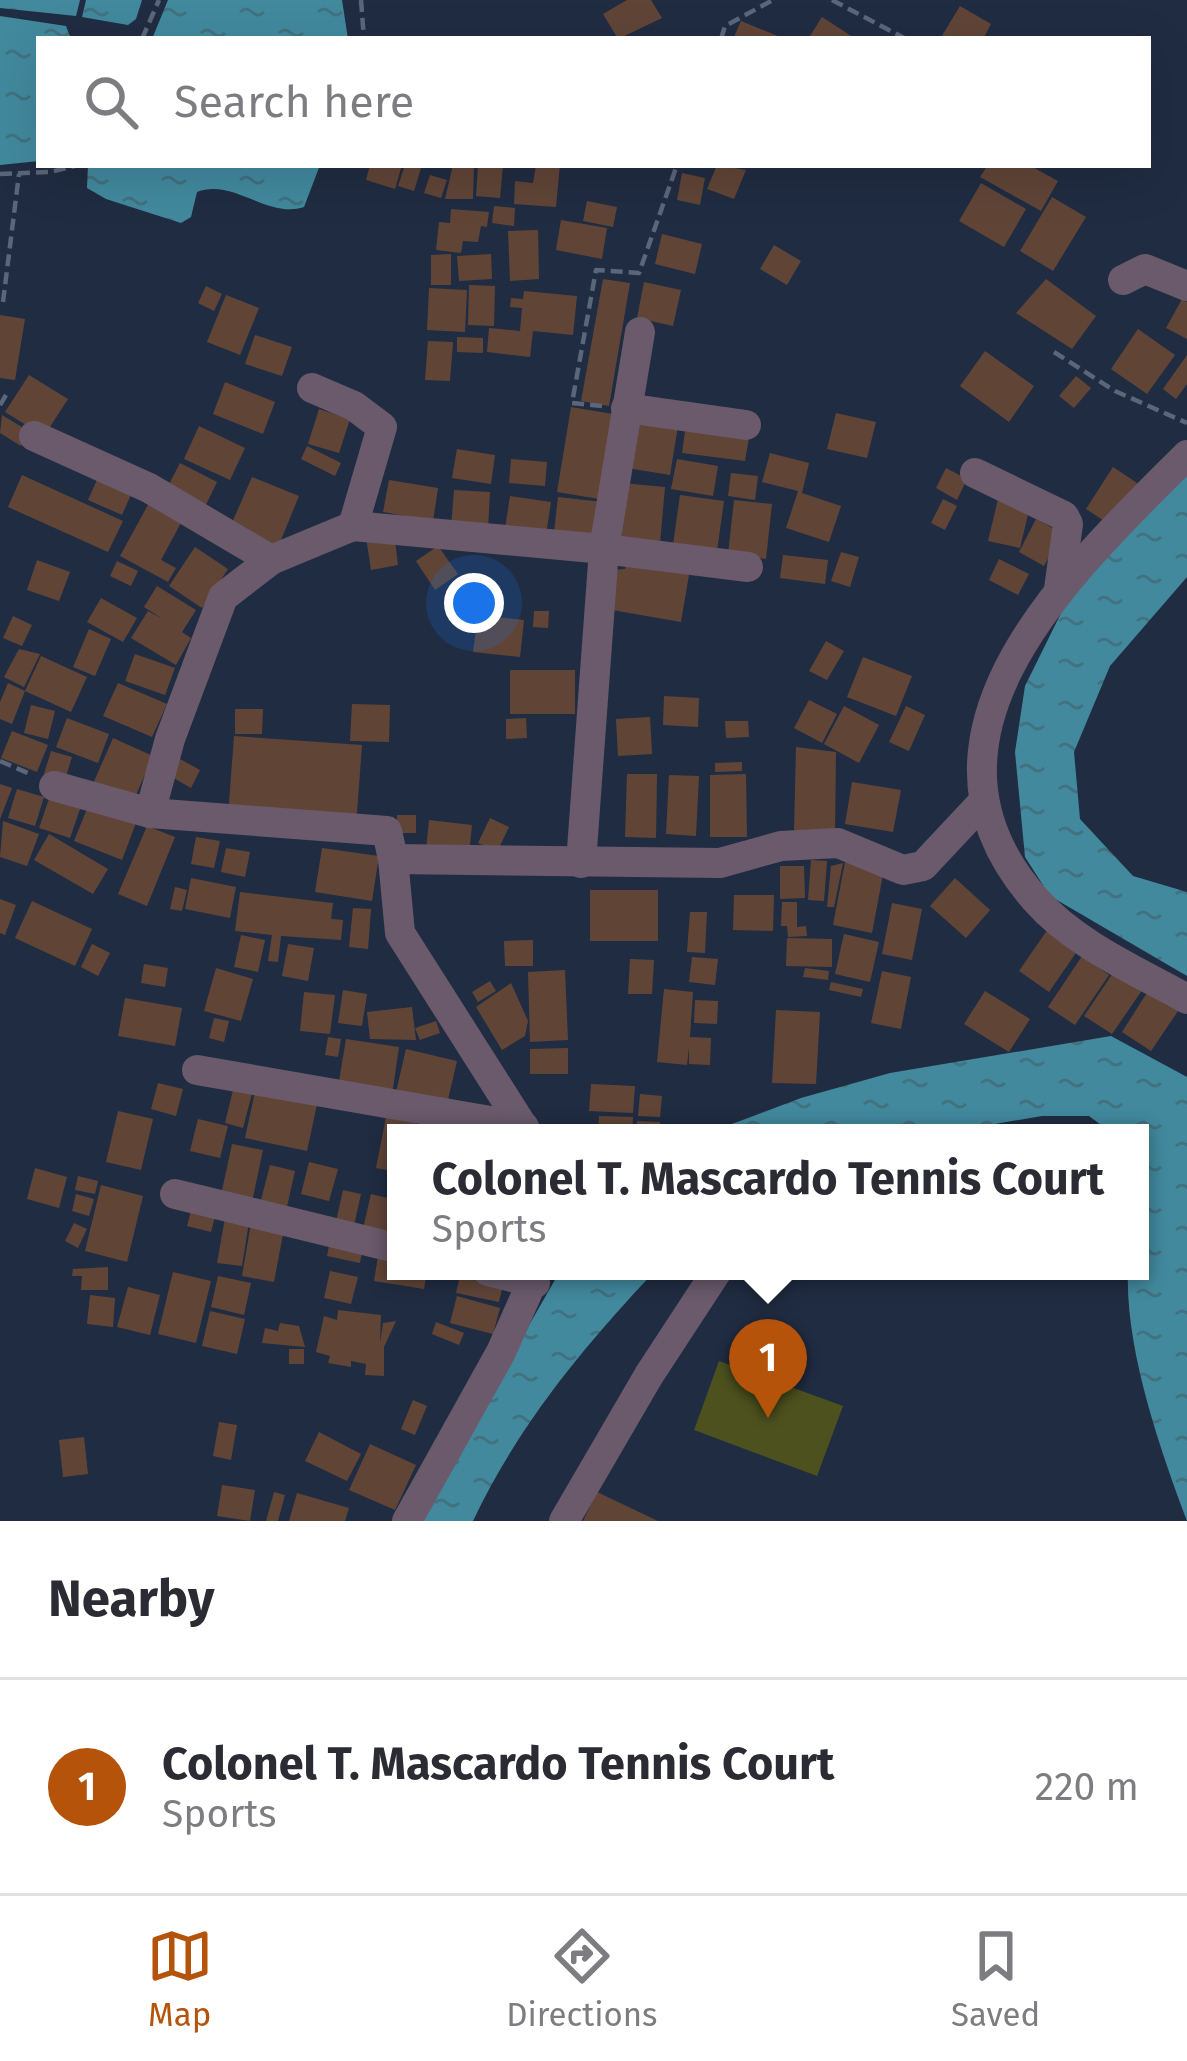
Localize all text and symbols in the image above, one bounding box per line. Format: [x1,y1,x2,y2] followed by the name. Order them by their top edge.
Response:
[36,36,1151,168] search box
[78,69,144,135] icon: search
[174,75,414,129] text: Search here
[444,573,504,633] your location
[387,1124,1149,1280] popup
[432,1152,1104,1206] text: Colonel T. Mascardo Tennis Court
[432,1206,546,1252] text: Sports
[729,1319,807,1418] pin: 1
[48,1568,214,1630] text: Nearby
[162,1737,834,1791] text: Colonel T. Mascardo Tennis Court
[78,1764,96,1810] text: 1
[1035,1764,1139,1810] text: 220 m
[162,1791,277,1837] text: Sports
[147,1923,213,2035] tab: Map
[506,1923,658,2035] tab: Directions
[951,1923,1040,2035] tab: Saved

